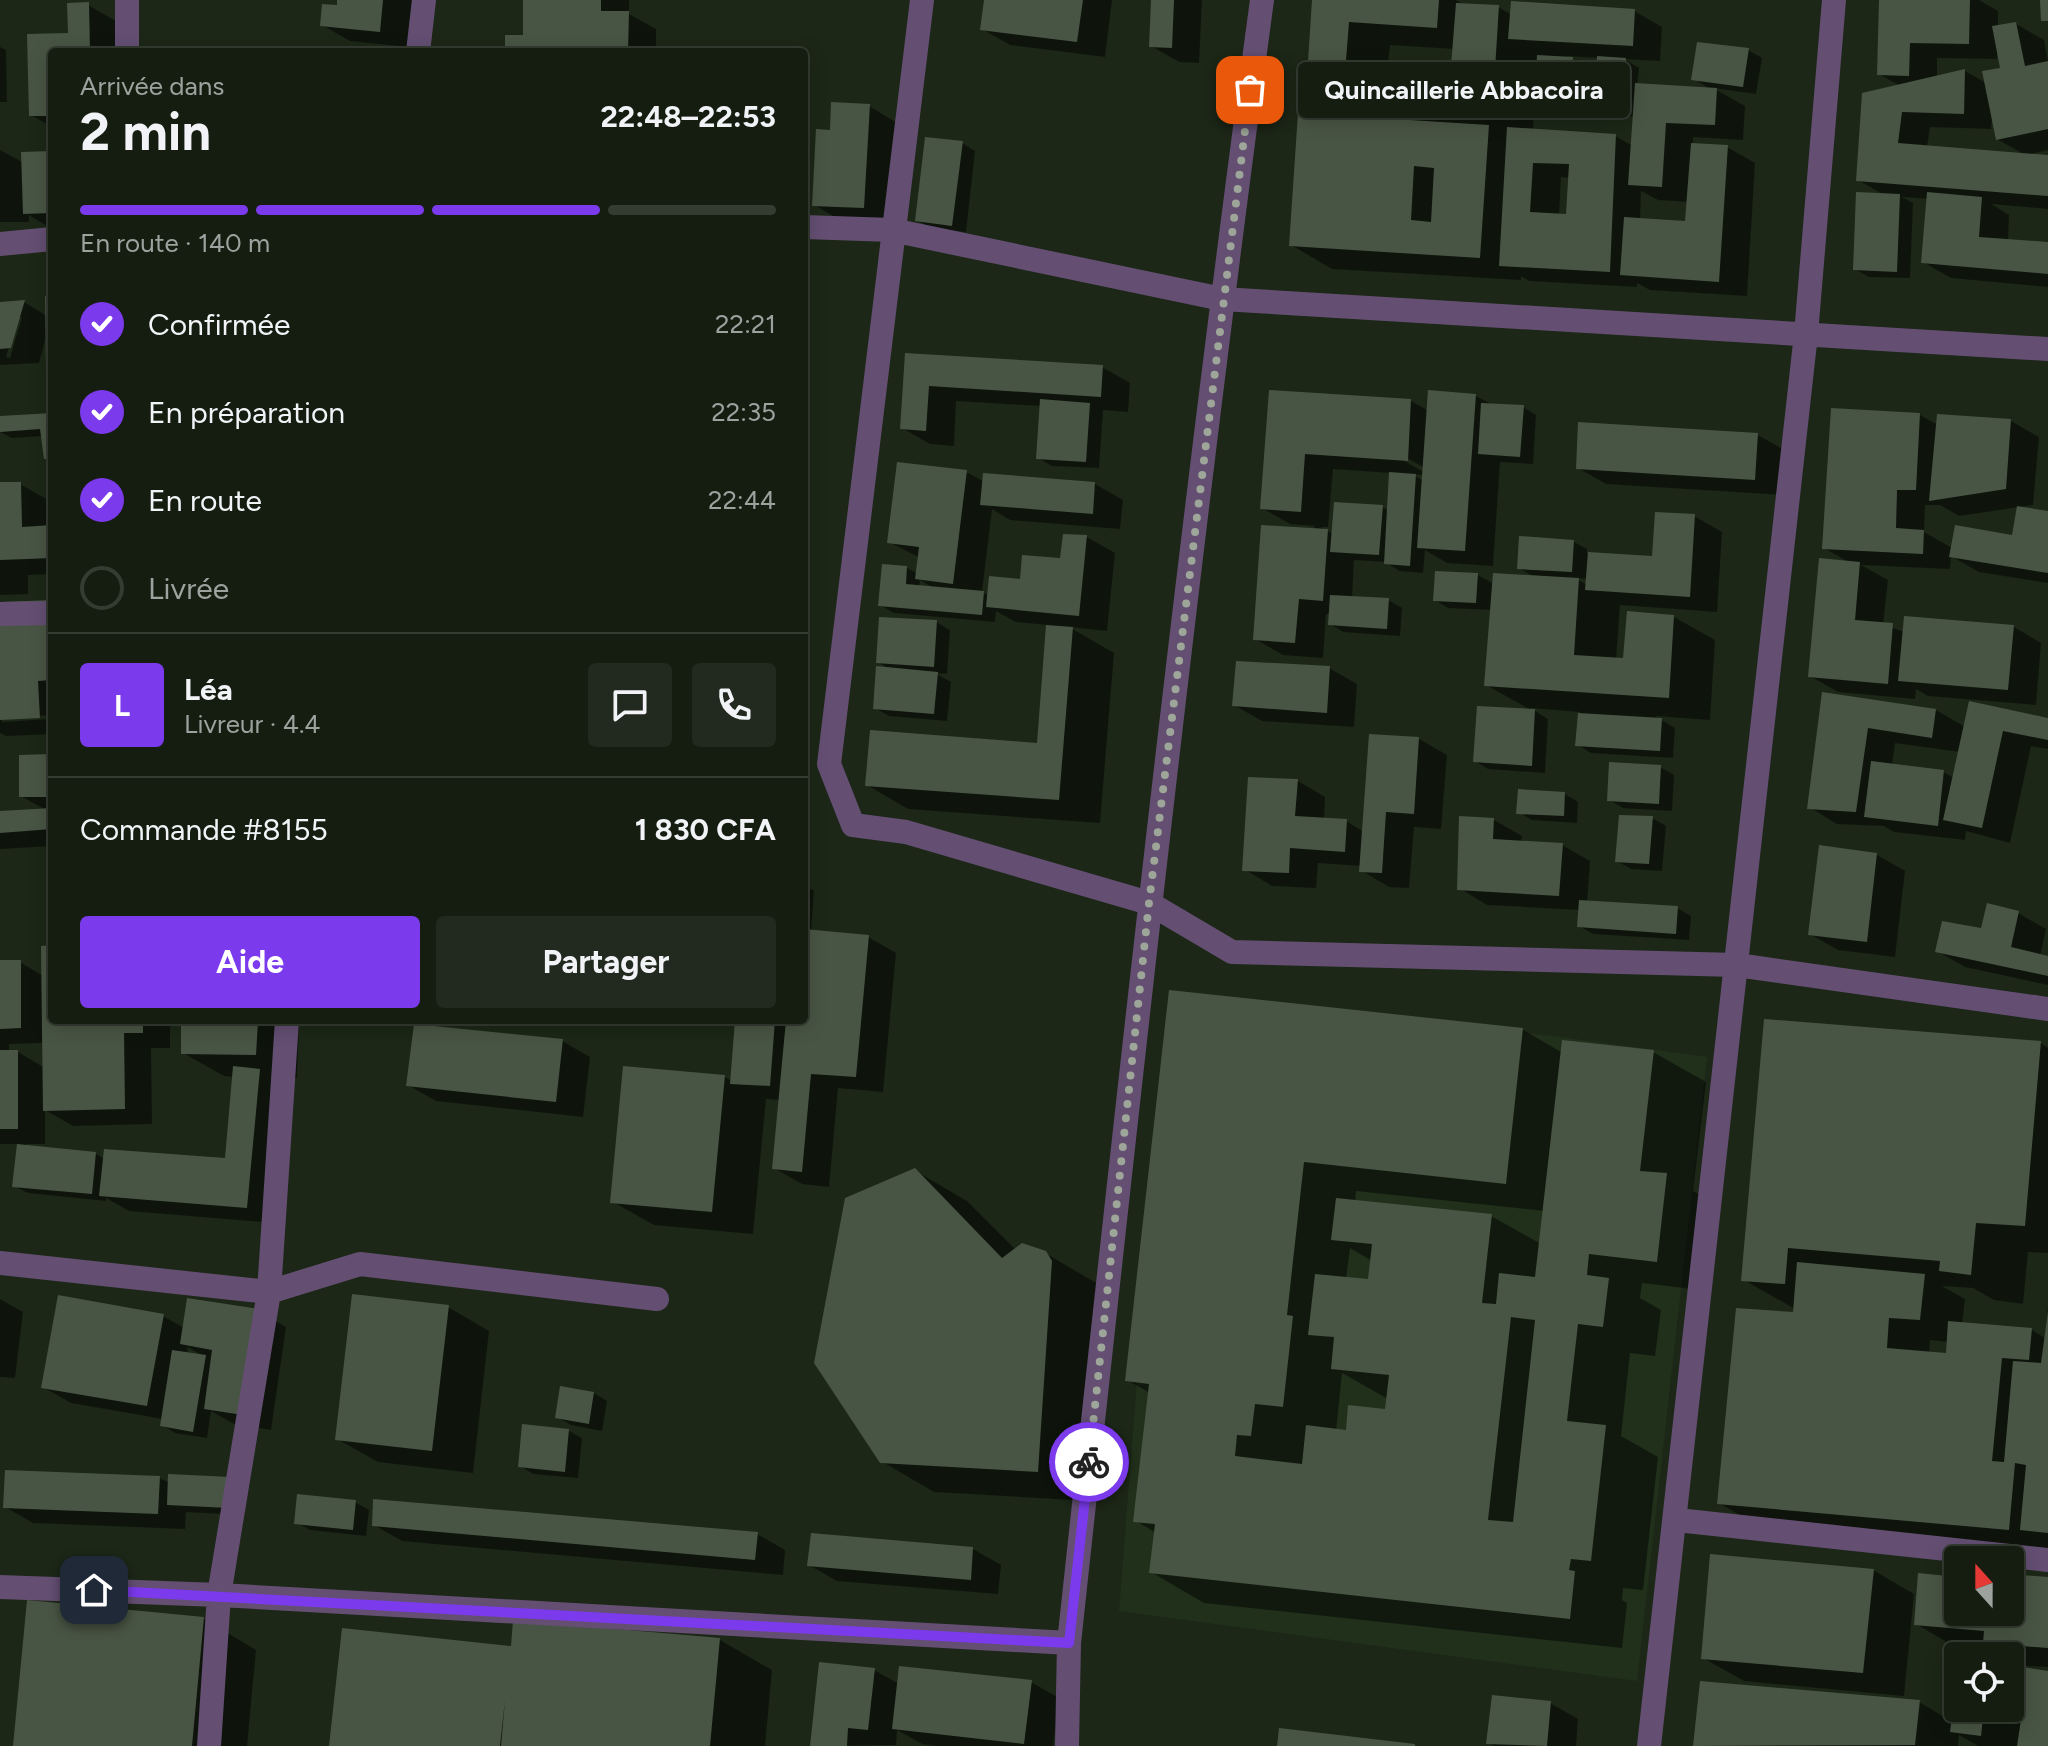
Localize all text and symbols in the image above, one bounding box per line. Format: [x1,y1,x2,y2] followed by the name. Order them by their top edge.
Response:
[1216,56,1284,124] pin
[1298,62,1630,118] callout: Quincaillerie Abbacoira
[1228,68,1272,112] icon: bag
[80,70,224,102] text: Arrivée dans
[1324,74,1604,106] text: Quincaillerie Abbacoira
[601,98,776,135] text: 22:48–22:53
[80,101,211,163] text: 2 min
[80,227,270,259] text: En route · 140 m
[80,302,124,346] icon: check
[148,306,290,343] text: Confirmée
[715,308,776,340] text: 22:21
[80,390,124,434] icon: check
[148,394,345,431] text: En préparation
[711,396,776,428] text: 22:35
[80,478,124,522] icon: check
[148,482,262,519] text: En route
[708,484,776,516] text: 22:44
[148,570,229,607] text: Livrée
[588,663,672,747] button: chat
[692,663,776,747] button: phone
[184,671,233,708] text: Léa
[114,687,130,724] text: L
[184,708,321,740] text: Livreur · 4.4
[80,811,328,848] text: Commande #8155
[635,811,776,848] text: 1 830 CFA
[80,916,420,1008] button: Aide
[436,916,776,1008] button: Partager
[1049,1422,1129,1502] courier
[1067,1440,1111,1484] icon: bike
[1944,1546,2024,1626] north arrow
[1944,1546,2024,1722] map controls
[60,1556,128,1624] pin
[72,1568,116,1612] icon: home
[1944,1642,2024,1722] button: locate

